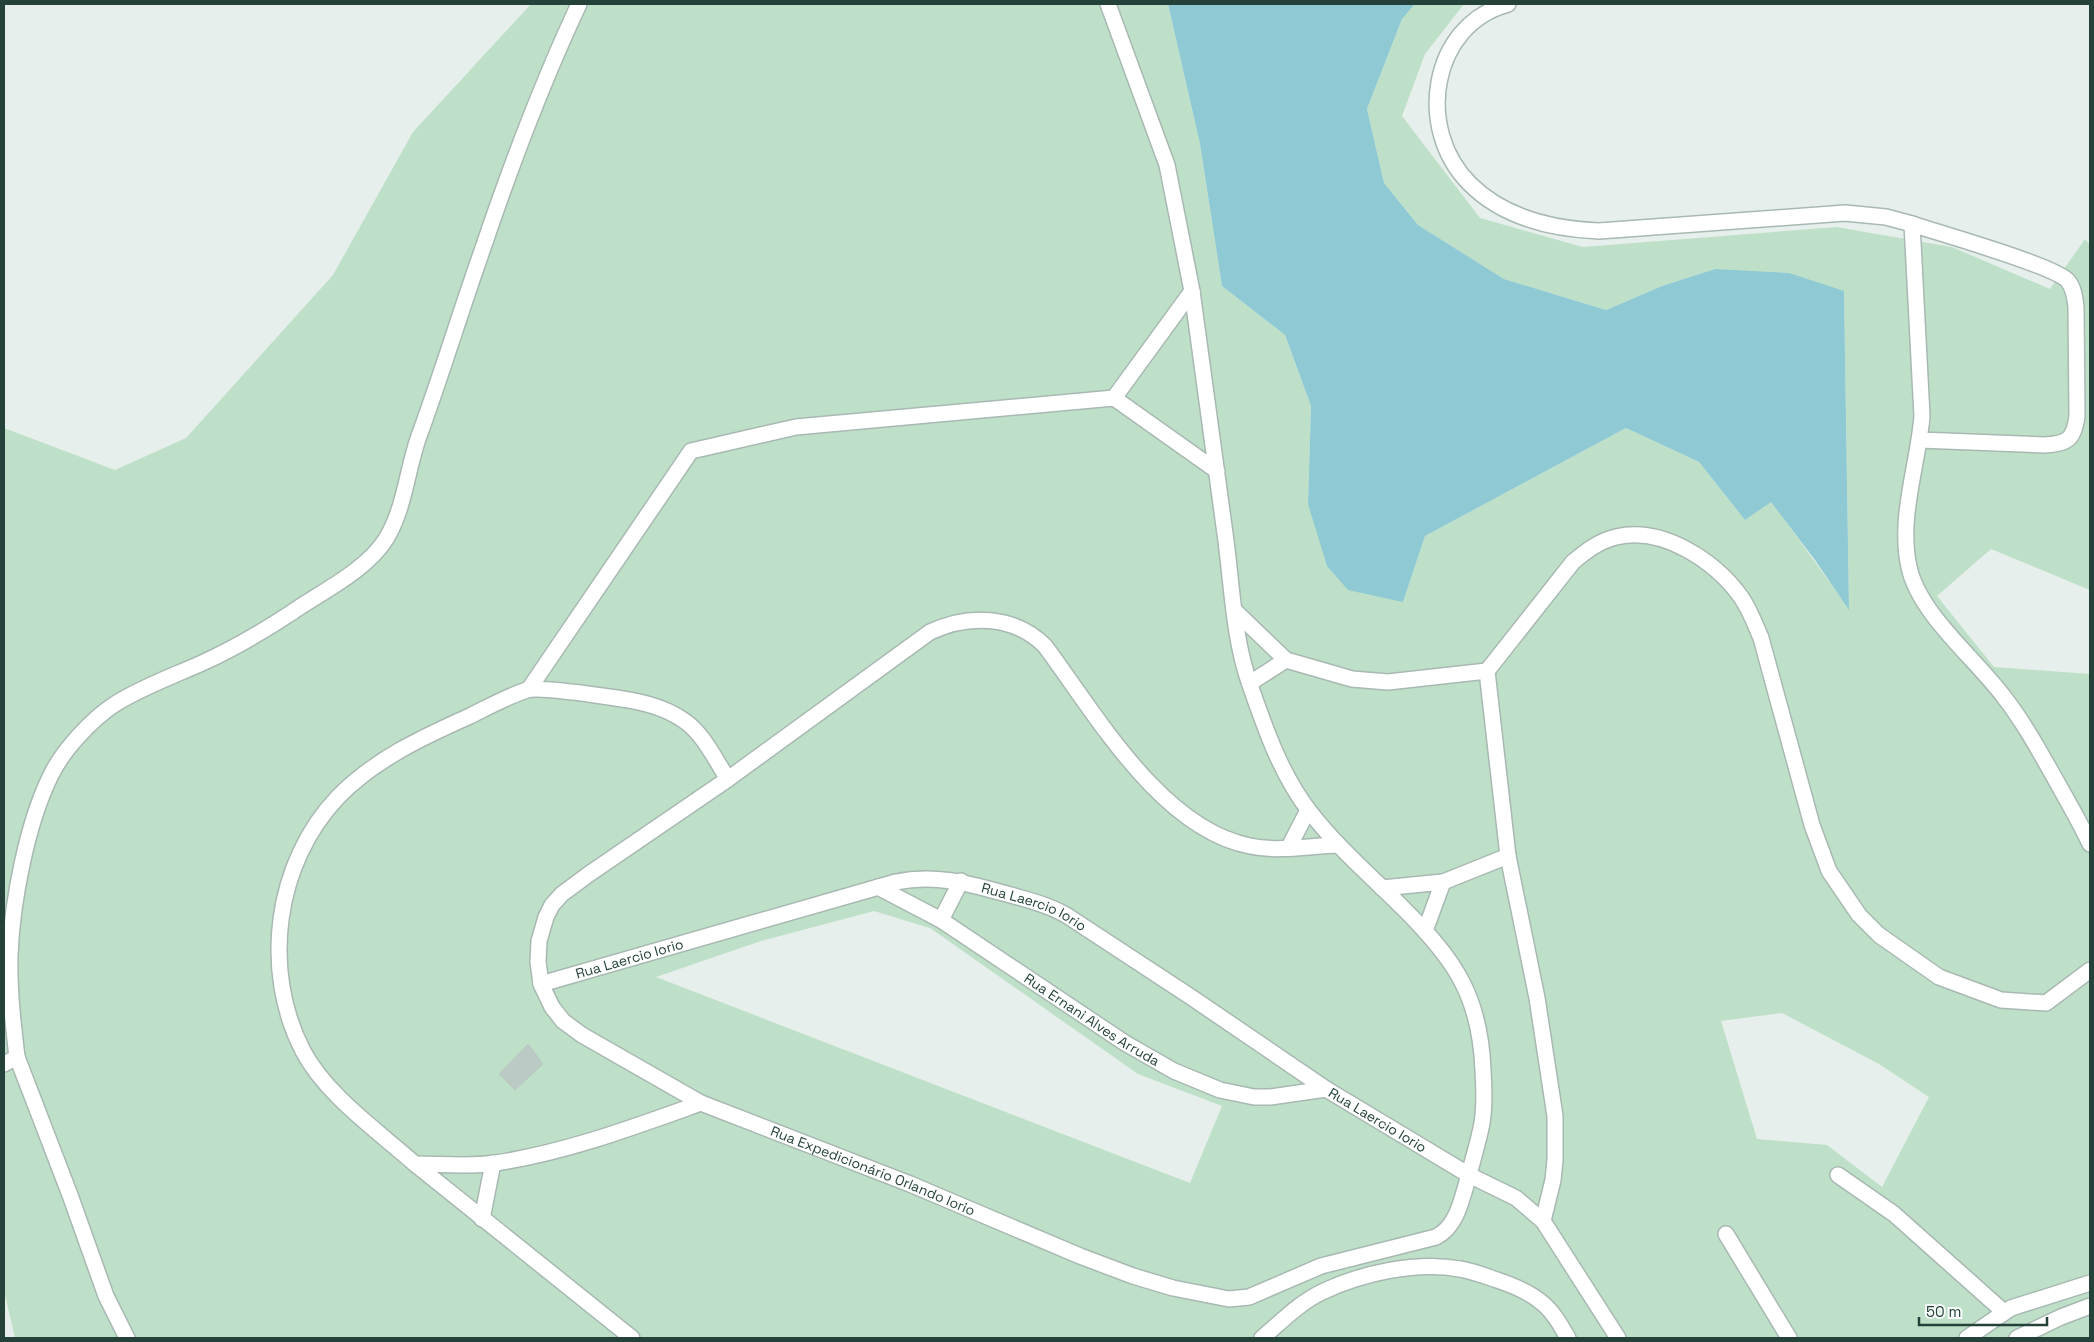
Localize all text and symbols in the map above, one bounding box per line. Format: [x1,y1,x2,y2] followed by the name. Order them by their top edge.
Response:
[980,879,1090,935] street label: Rua Laercio Iorio
[573,935,685,983] street label: Rua Laercio Iorio
[1021,969,1163,1070] street label: Rua Ernani Alves Arruda
[1325,1084,1430,1156] street label: Rua Laercio Iorio
[768,1122,978,1220] street label: Rua Expedicionário Orlando Iorio
[1919,1294,2046,1326] scale bar
[1926,1302,1961,1321] text: 50 m

